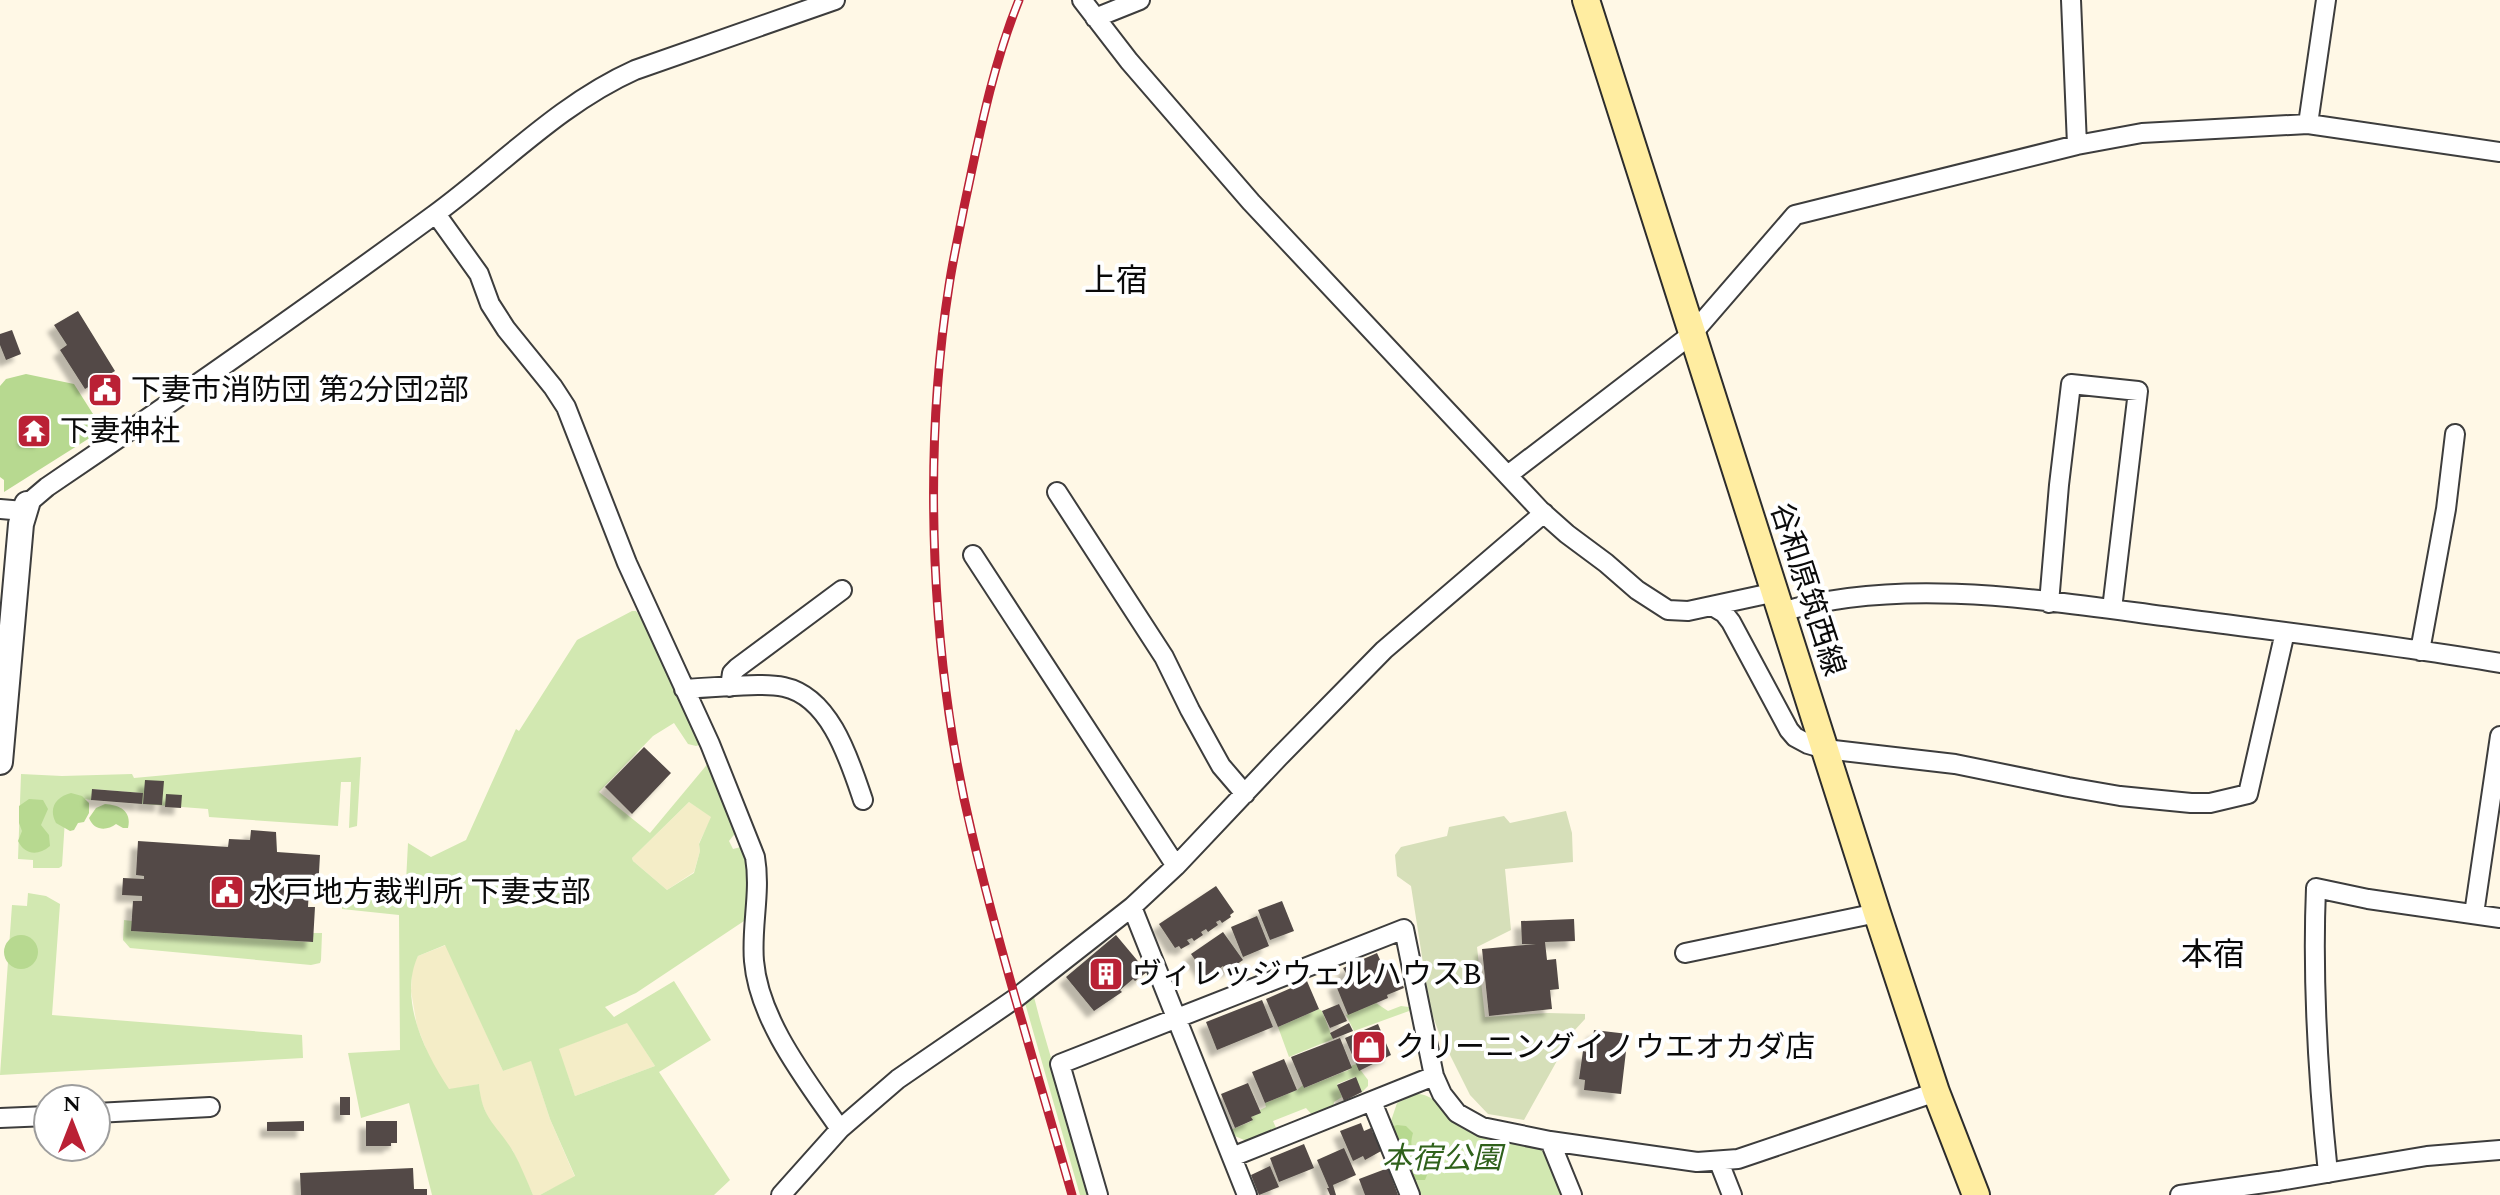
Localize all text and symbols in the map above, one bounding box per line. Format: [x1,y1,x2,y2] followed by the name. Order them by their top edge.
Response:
[1084,257,1148,306] district label: 上宿
[131,368,469,414] place label: 下妻市消防団 第2分団2部
[86,371,124,409] public building icon: 下妻市消防団 第2分団2部
[60,409,180,455] place label: 下妻神社
[15,412,53,450] temple icon: 下妻神社
[1757,497,1857,682] street label: 谷和原筑西線
[253,870,591,916] place label: 水戸地方裁判所 下妻支部
[208,873,246,911] public building icon: 水戸地方裁判所 下妻支部
[2181,931,2245,980] district label: 本宿
[1132,952,1482,998] place label: ヴィレッジウェルハウスB
[1087,955,1125,993] building icon: ヴィレッジウェルハウスB
[1395,1025,1815,1071] place label: クリーニングイノウエオカダ店
[1350,1028,1388,1066] shop icon: クリーニングイノウエオカダ店
[32,1083,112,1163] north arrow
[63,1088,81,1121] text: N
[1382,1136,1506,1182] park label: 本宿公園

